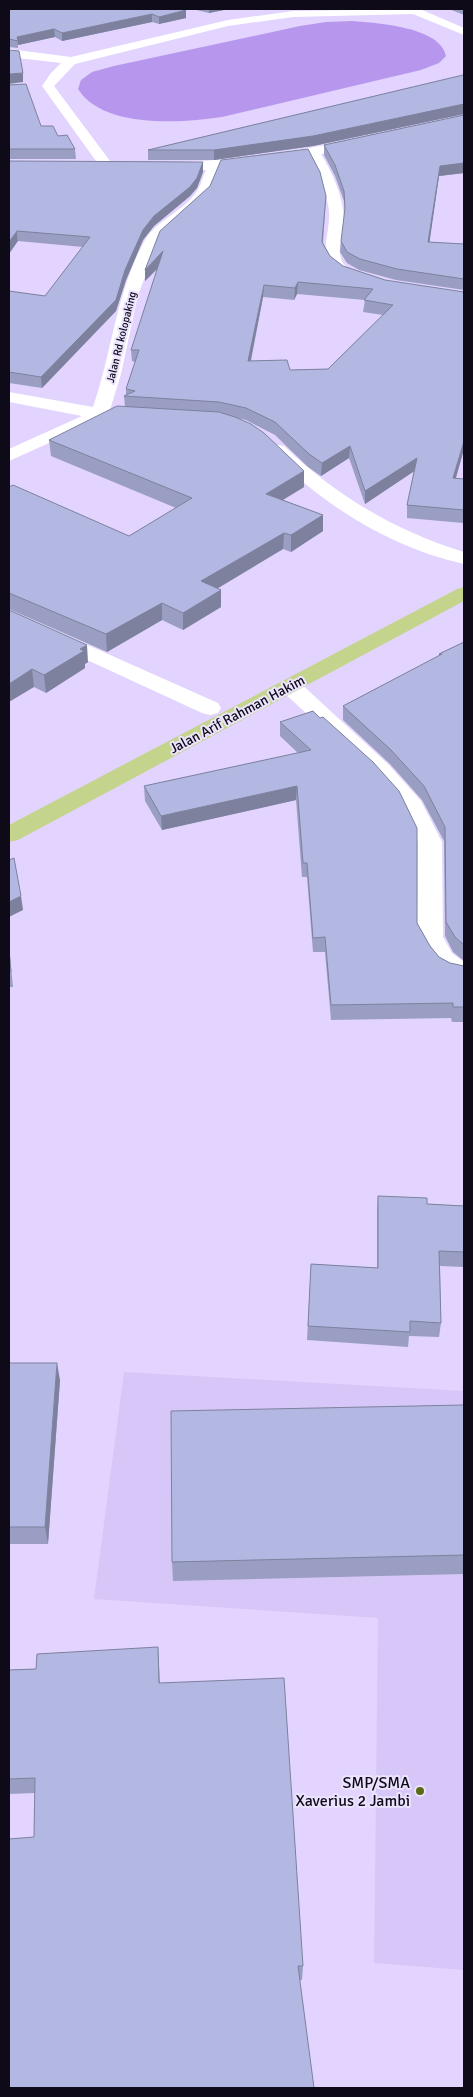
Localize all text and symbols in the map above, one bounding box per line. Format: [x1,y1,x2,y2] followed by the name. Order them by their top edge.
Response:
[104,290,139,384] street label: Jalan Rd kolopaking
[167,672,308,757] street label: Jalan Arif Rahman Hakim
[296,1773,410,1811] place label: SMP/SMA Xaverius 2 Jambi
[414,1785,426,1797] marker: SMP/SMA Xaverius 2 Jambi

